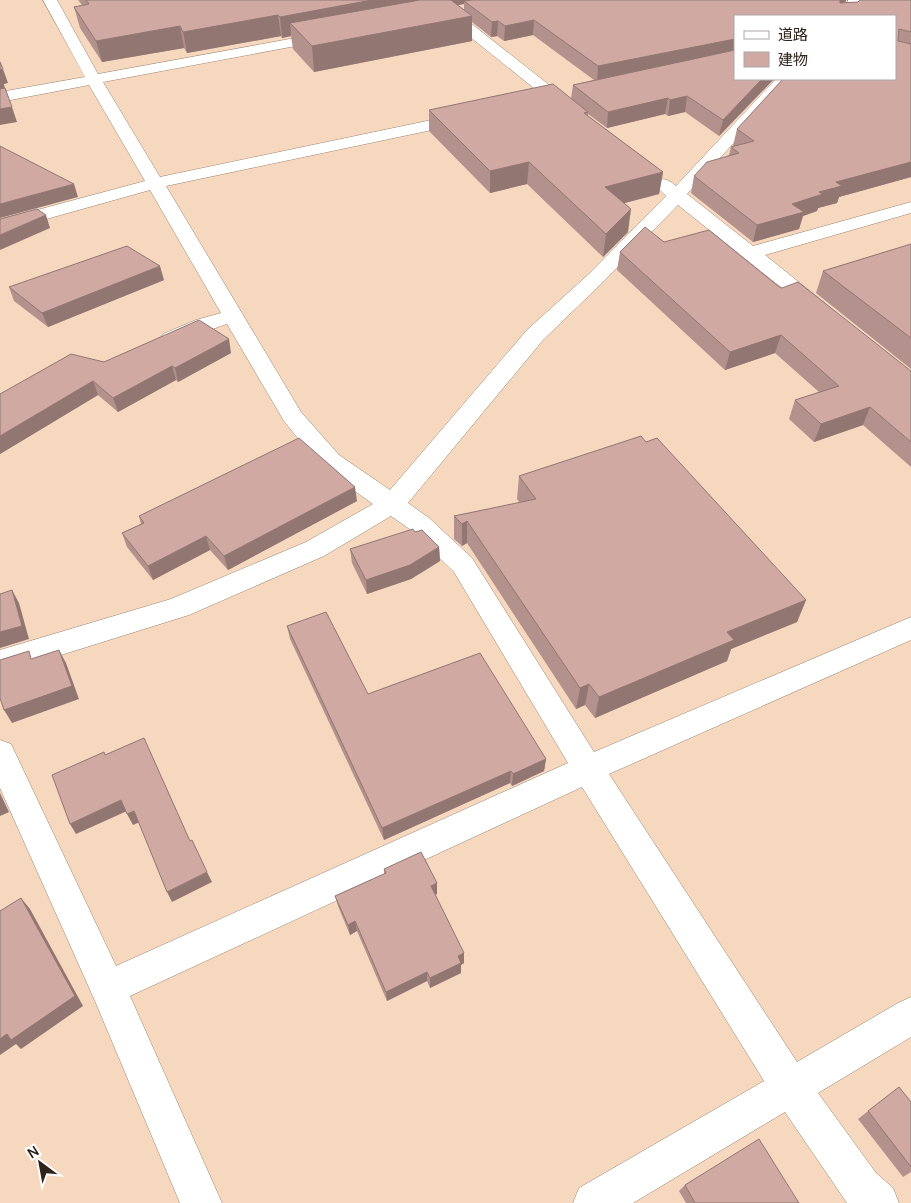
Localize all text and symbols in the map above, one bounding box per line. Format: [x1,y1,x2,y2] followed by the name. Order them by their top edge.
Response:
[734,15,896,80] legend
[778,24,808,45] text: 道路
[778,49,808,70] text: 建物
[15,1138,65,1188] north arrow
[24,1141,42,1162] text: N

